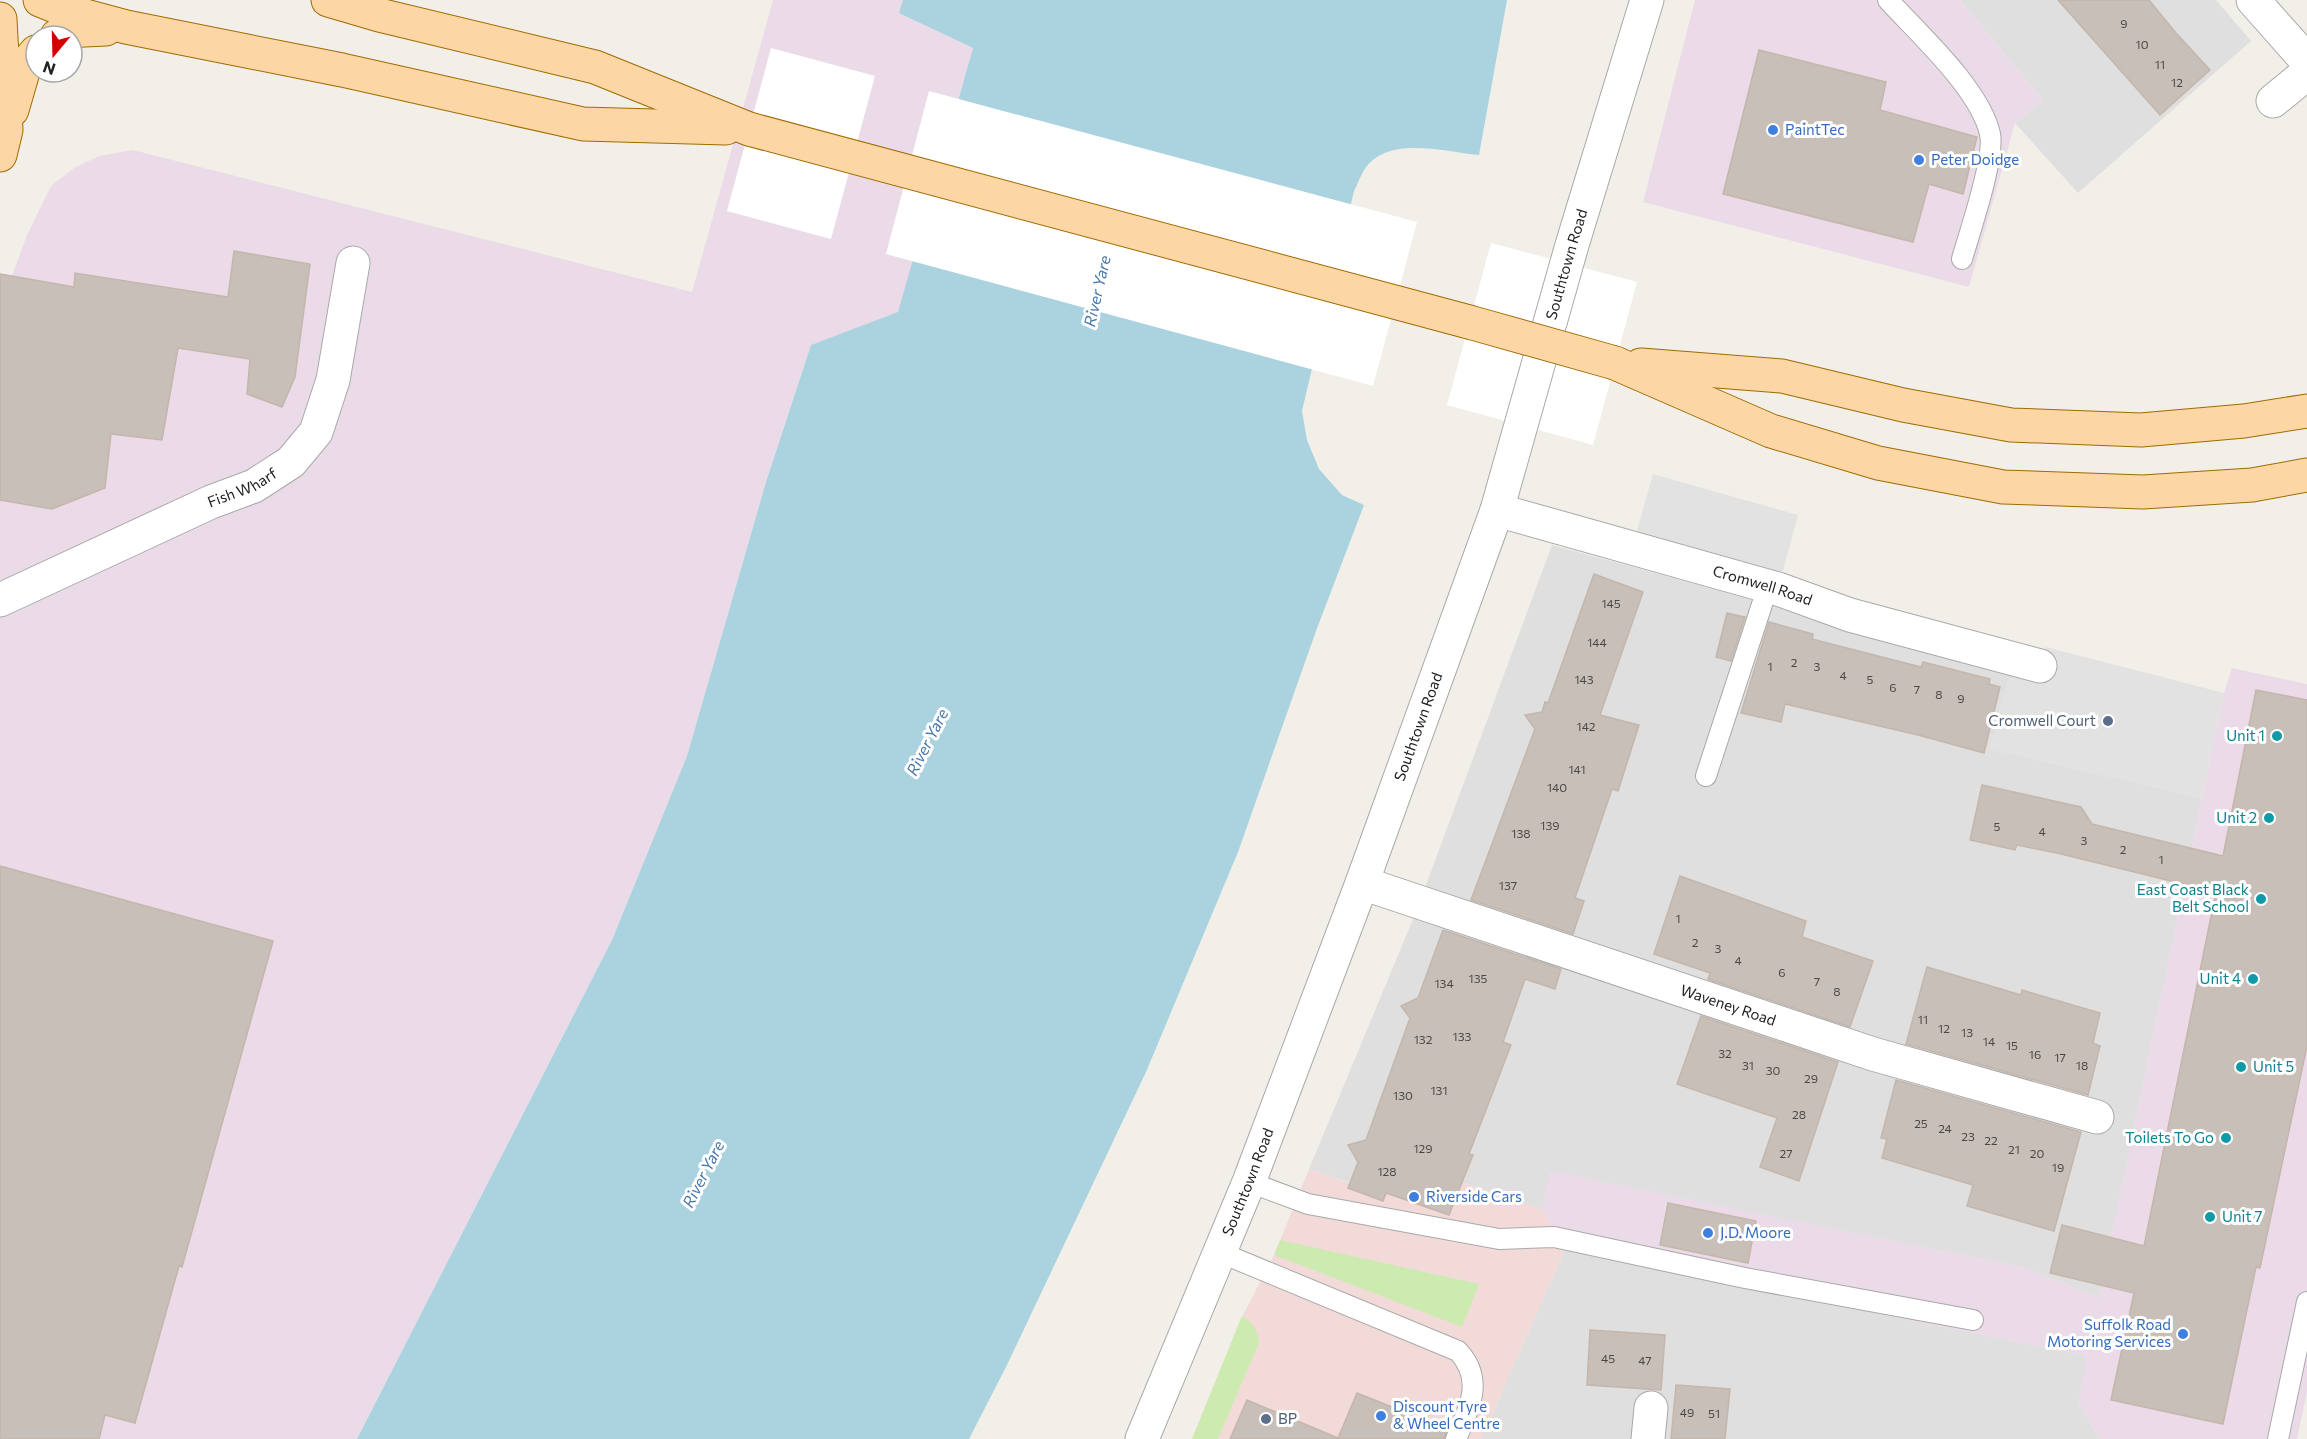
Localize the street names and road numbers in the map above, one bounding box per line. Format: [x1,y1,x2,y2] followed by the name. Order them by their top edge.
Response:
[1541,207,1590,321] street label: Southtown Road
[205,464,280,511] street label: Fish Wharf
[1711,561,1815,609] street label: Cromwell Road
[1390,670,1445,783] street label: Southtown Road
[1678,980,1778,1029] street label: Waveney Road
[1218,1125,1277,1238] street label: Southtown Road

